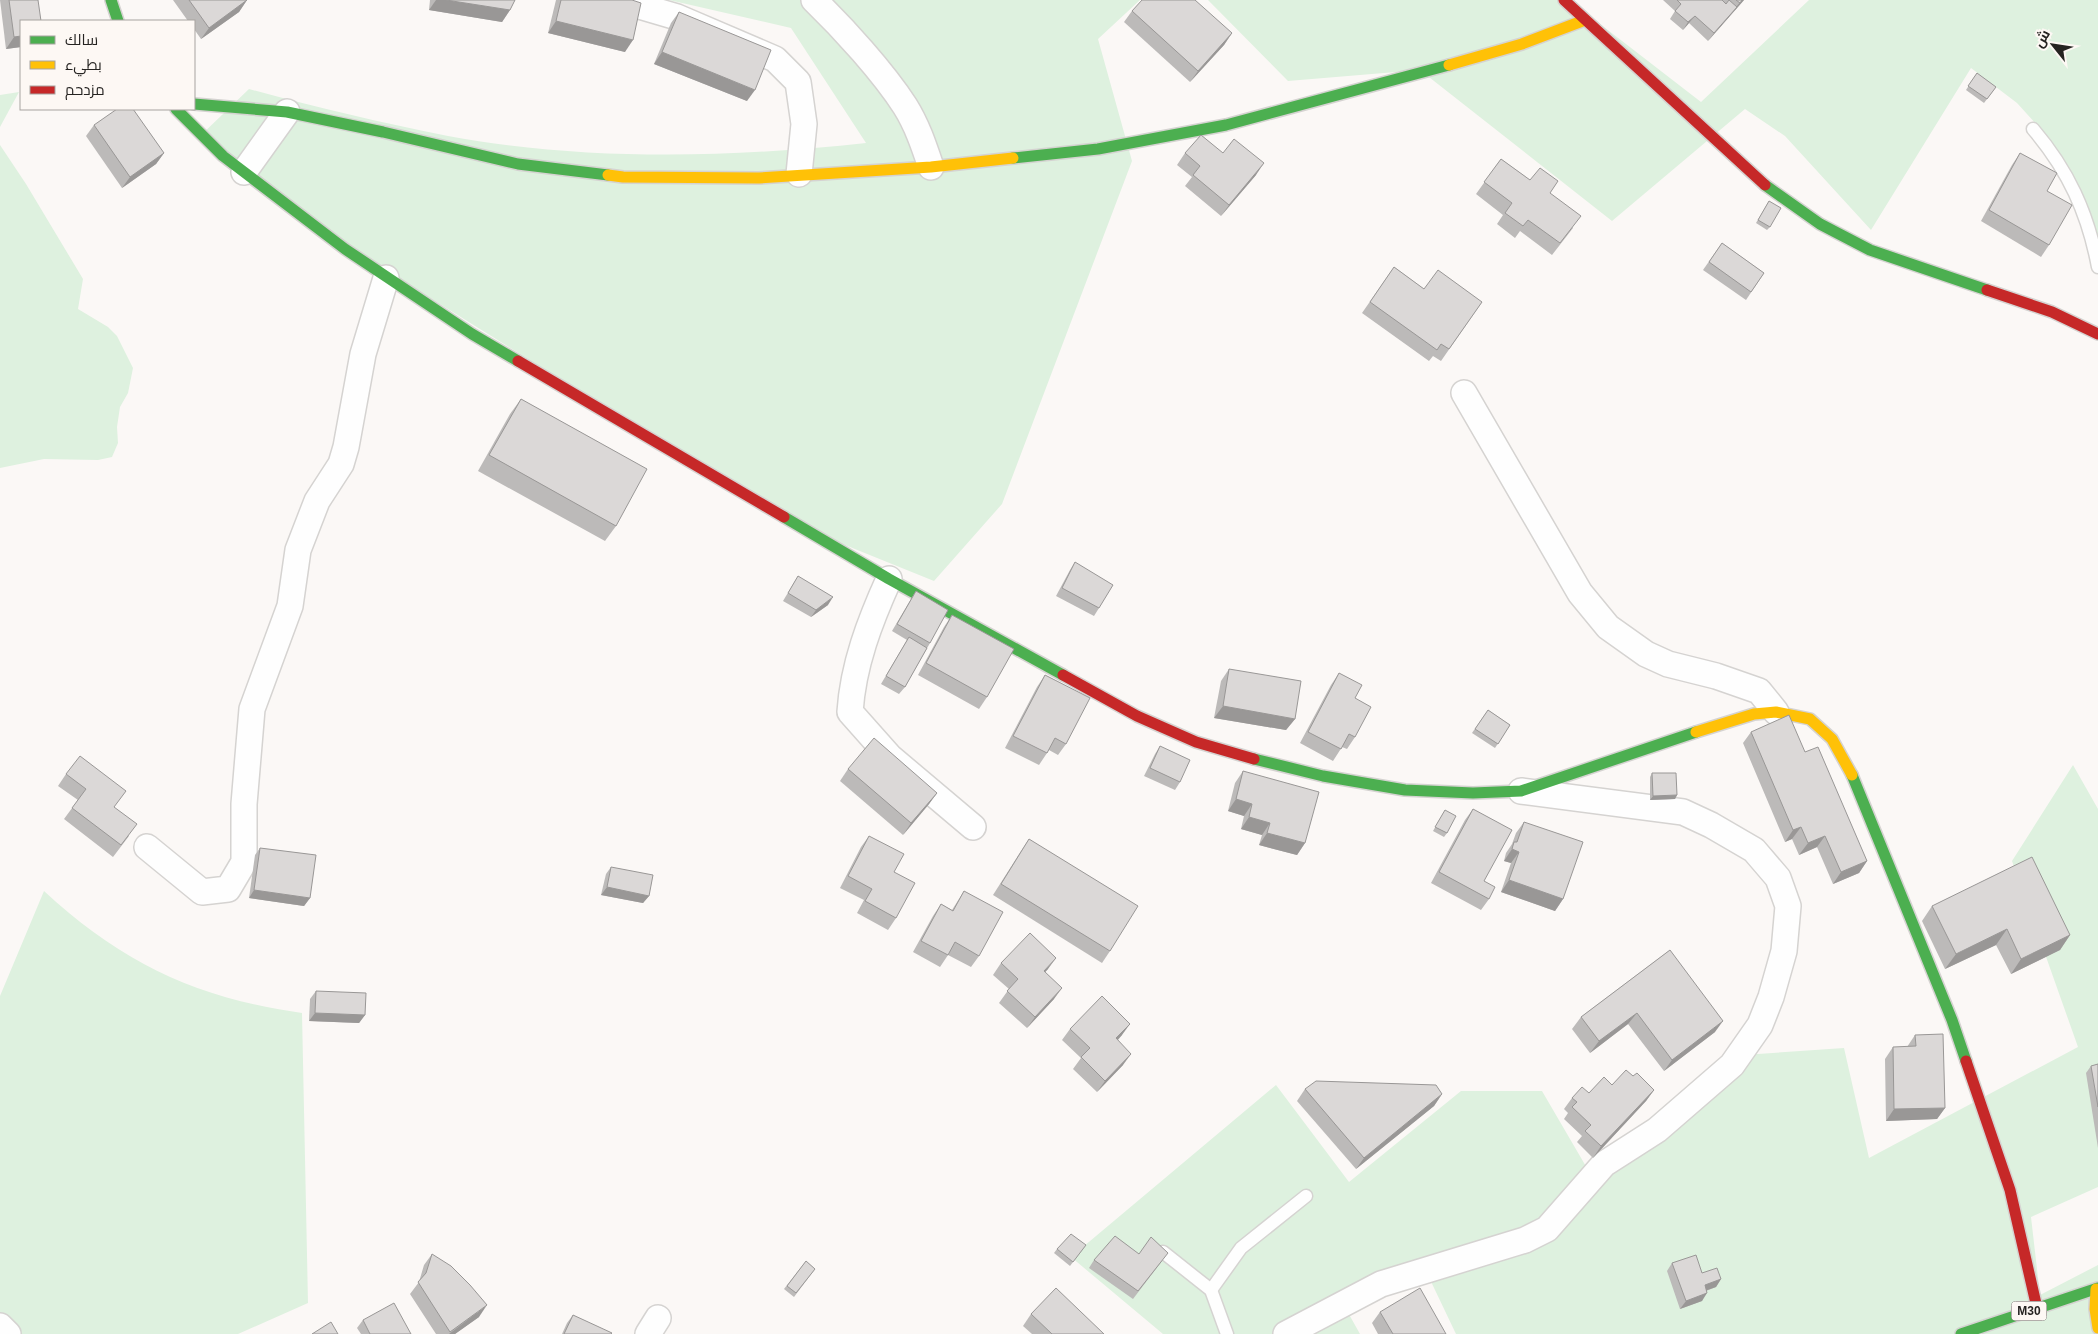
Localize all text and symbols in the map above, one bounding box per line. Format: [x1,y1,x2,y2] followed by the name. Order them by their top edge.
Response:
[20,20,195,110] legend
[2028,20,2078,70] north arrow
[2030,27,2054,51] text: ش
[65,31,98,48] text: سالك
[65,56,102,77] text: بطيء
[65,81,105,100] text: مزدحم
[2012,1302,2046,1320] road number: M30

